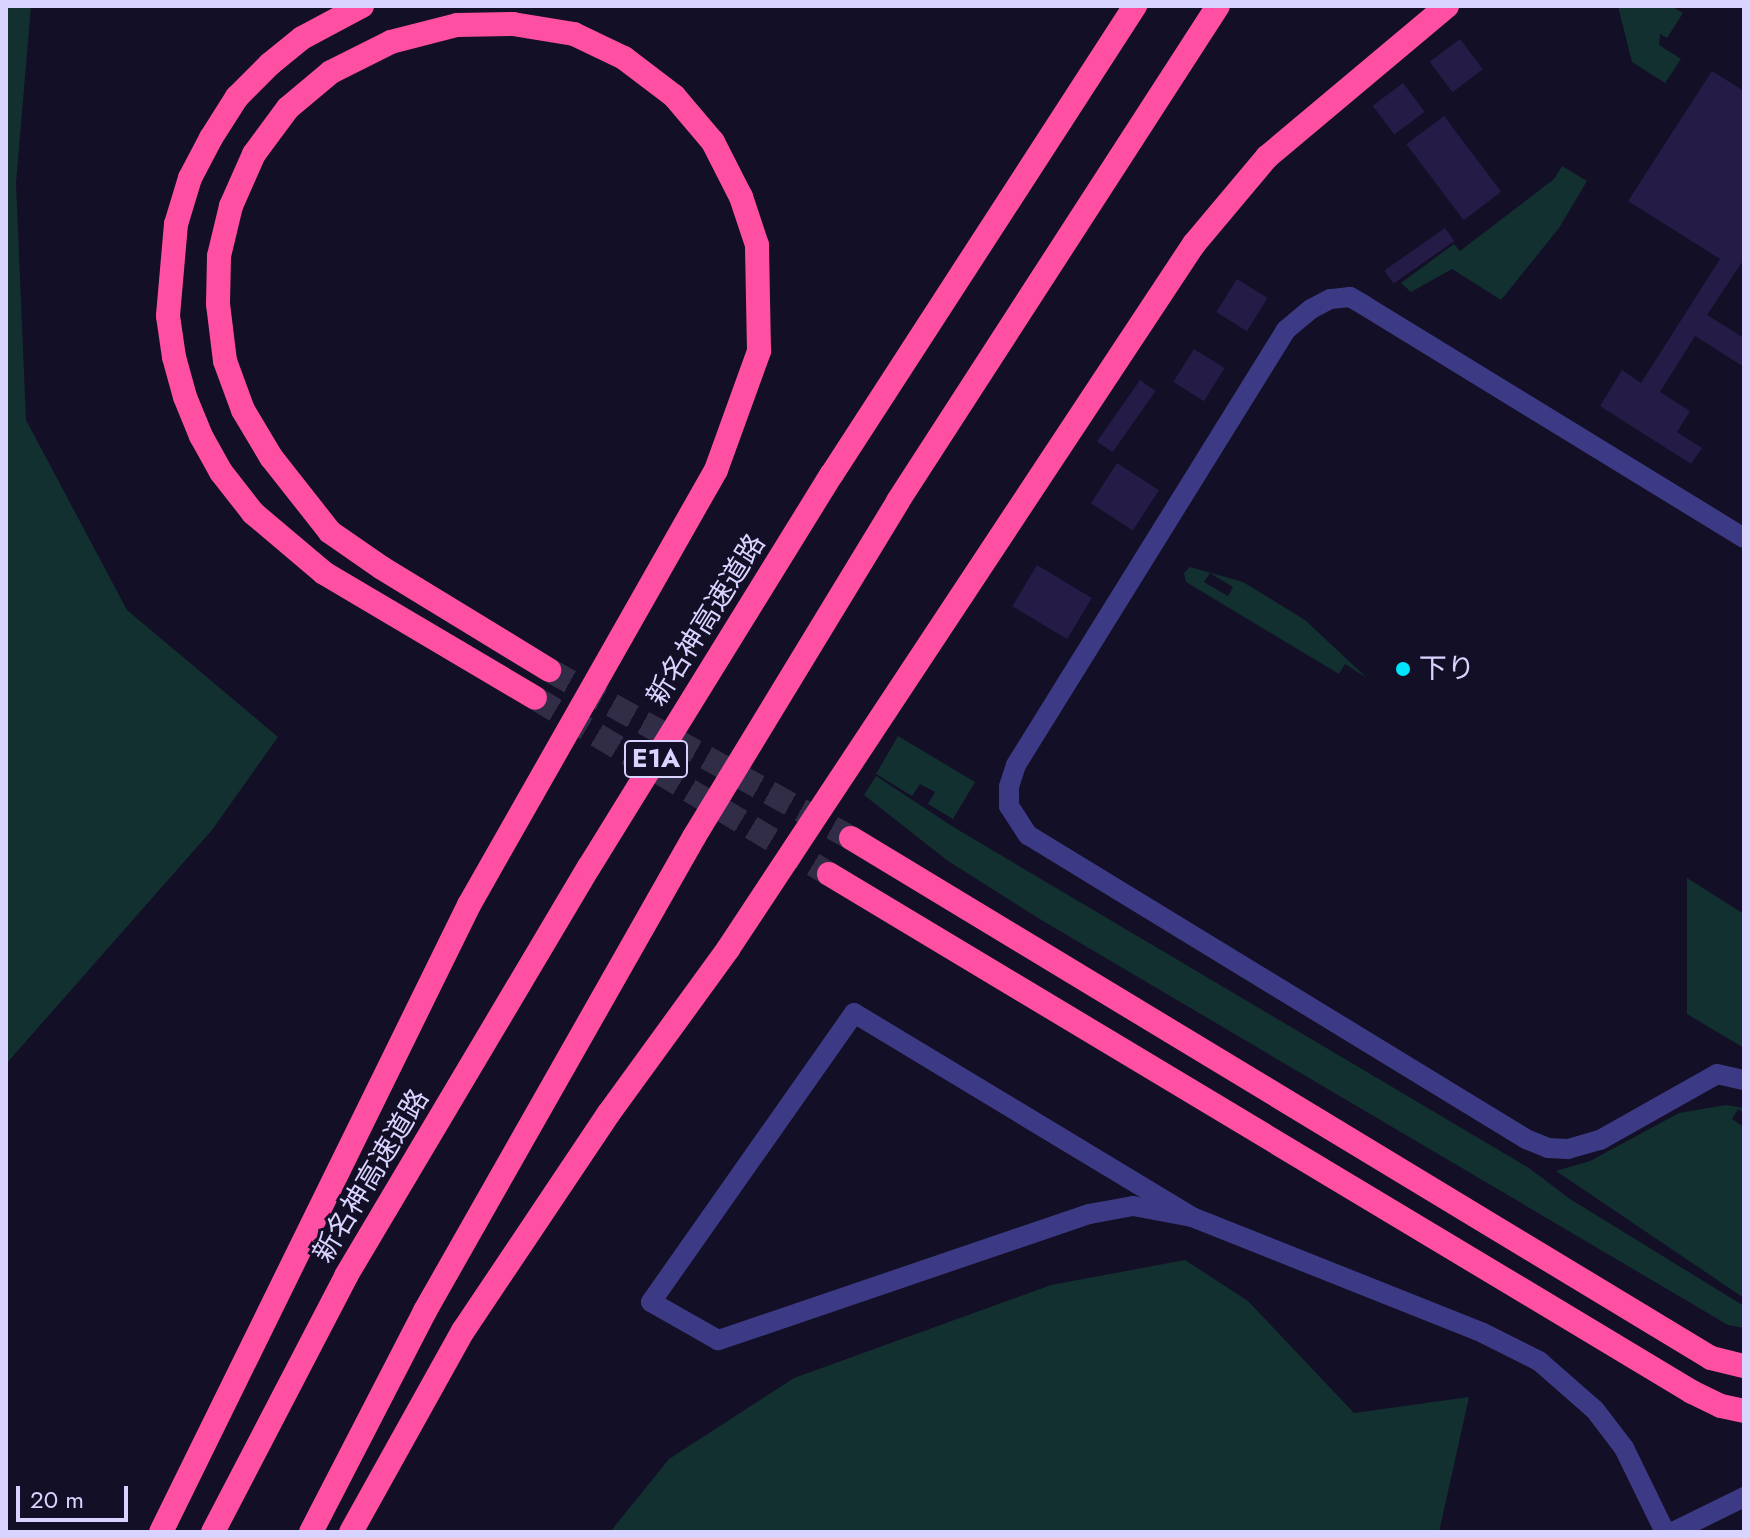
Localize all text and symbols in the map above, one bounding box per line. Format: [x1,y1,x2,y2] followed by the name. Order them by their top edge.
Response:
[640,528,772,712] street label: 新名神高速道路
[1419,652,1475,686] place label: 下り
[1394,660,1412,678] marker: 下り
[622,737,690,781] road number: E1A
[306,1083,436,1269] street label: 新名神高速道路
[20,1470,132,1520] scale bar
[30,1482,84,1517] text: 20 m

